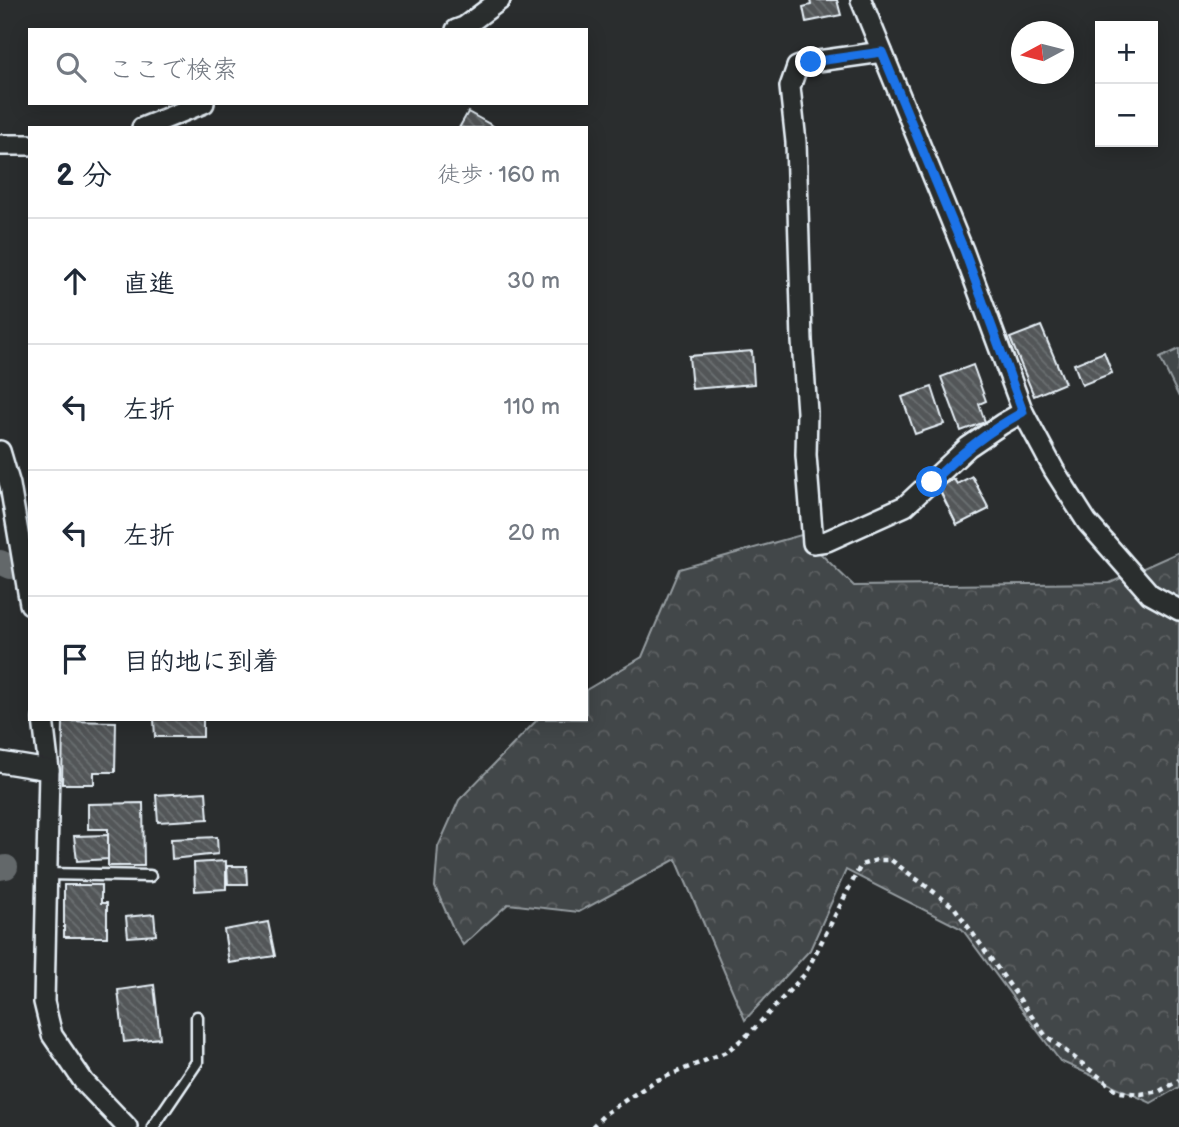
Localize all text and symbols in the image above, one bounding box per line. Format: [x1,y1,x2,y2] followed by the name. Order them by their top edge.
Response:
[1011,21,1074,84] north arrow
[1095,21,1158,147] map controls
[1095,21,1158,84] button: +
[28,28,588,105] search box
[795,46,826,77] route end
[52,48,90,86] icon: search
[108,55,238,86] text: ここで検索
[1095,84,1158,147] button: −
[56,158,112,194] text: 2 分
[437,161,560,189] text: 徒歩 · 160 m
[56,262,94,300] icon: ahead
[507,267,560,295] text: 30 m
[123,269,175,300] text: 直進
[56,388,94,426] icon: left
[503,393,560,421] text: 110 m
[123,395,175,426] text: 左折
[916,466,947,497] route start
[56,514,94,552] icon: left
[508,519,560,547] text: 20 m
[123,521,175,552] text: 左折
[56,640,94,678] icon: arrive
[123,647,279,678] text: 目的地に到着

